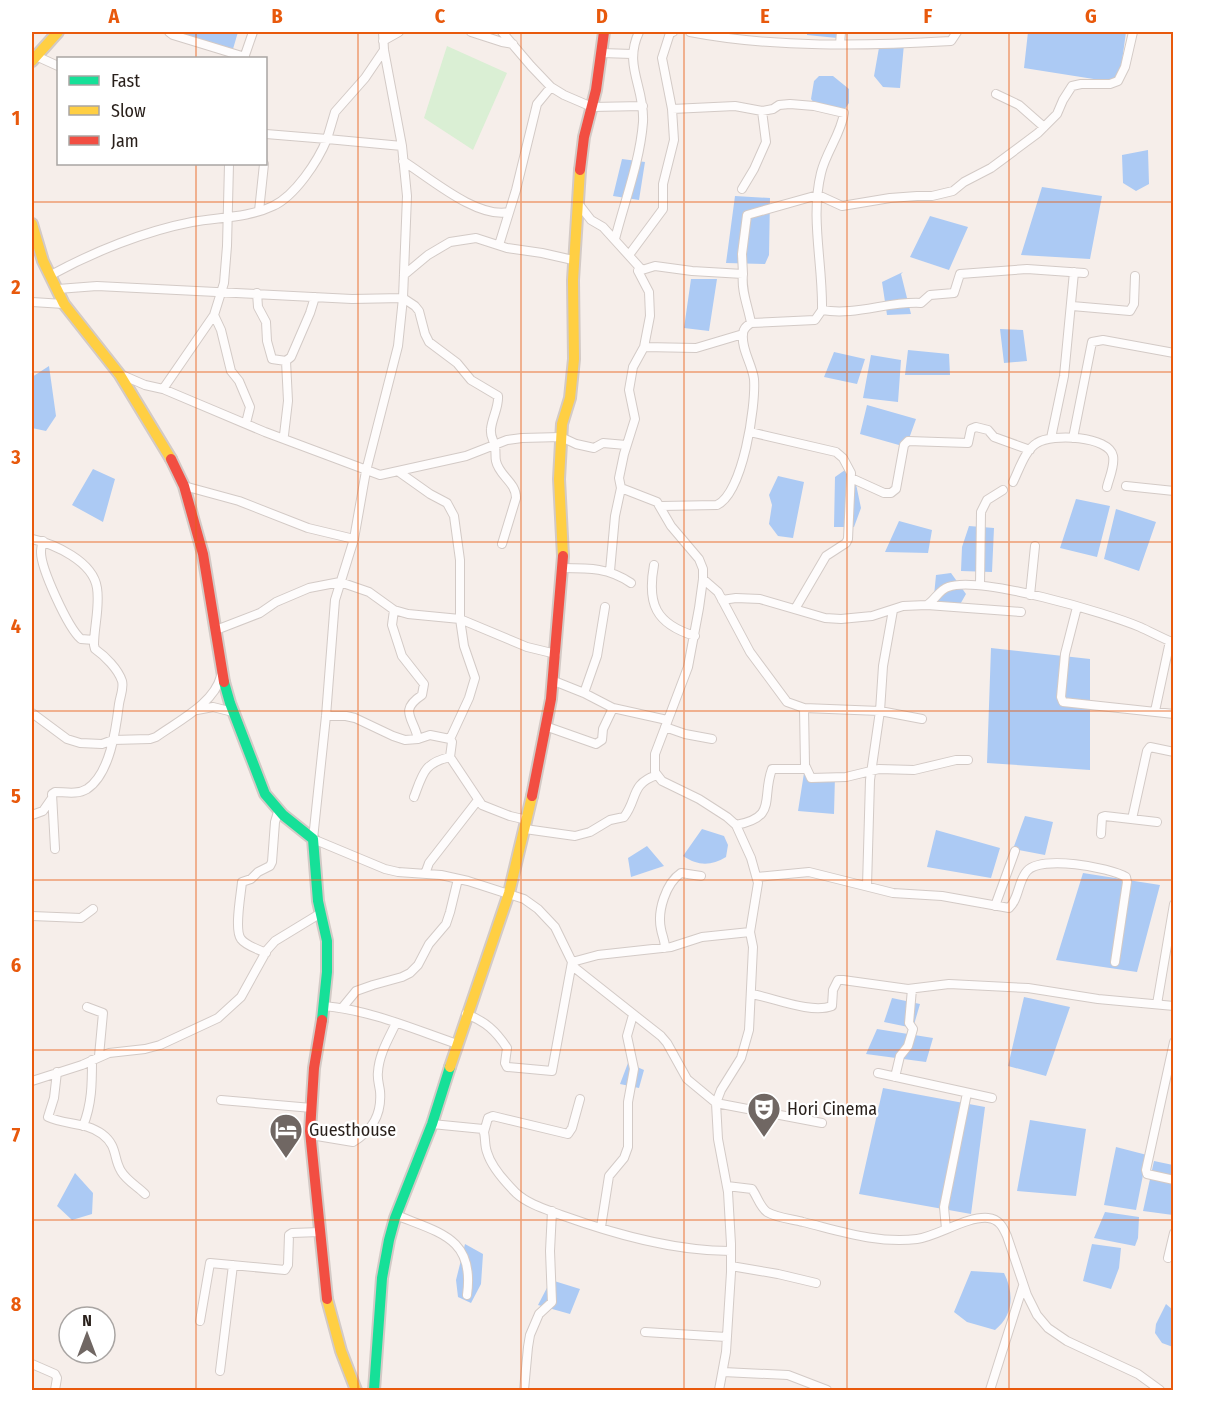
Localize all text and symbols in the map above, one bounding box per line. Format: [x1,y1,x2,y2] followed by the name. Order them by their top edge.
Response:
[108,4,121,28] text: A
[271,4,283,28] text: B
[435,4,446,28] text: C
[596,4,608,28] text: D
[760,4,770,28] text: E
[924,4,933,28] text: F
[1085,4,1097,28] text: G
[57,57,267,165] legend
[111,70,140,92] text: Fast
[111,100,146,122] text: Slow
[12,106,20,130] text: 1
[111,130,139,152] text: Jam
[10,275,21,299] text: 2
[10,445,21,469] text: 3
[11,614,21,638] text: 4
[11,784,21,808] text: 5
[11,953,21,977] text: 6
[746,1091,782,1138] theatre icon: Hori Cinema
[787,1098,877,1120] place label: Hori Cinema
[268,1112,304,1159] hotel icon: Guesthouse
[309,1119,396,1141] place label: Guesthouse
[12,1123,21,1147] text: 7
[11,1292,22,1316] text: 8
[57,1305,117,1365] north arrow
[82,1311,92,1330] text: N

